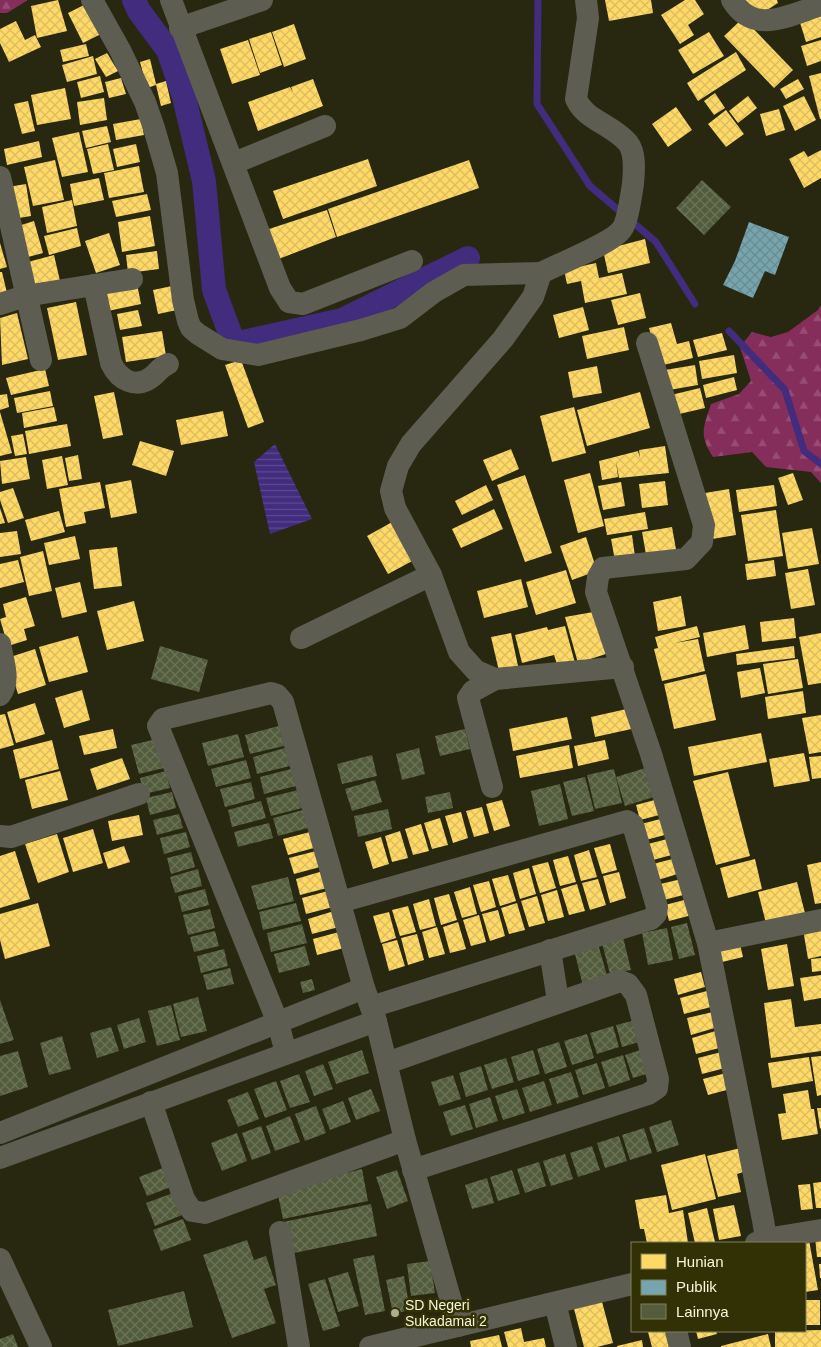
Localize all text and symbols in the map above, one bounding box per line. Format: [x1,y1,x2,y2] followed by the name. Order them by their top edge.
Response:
[631,1242,806,1332] legend
[676,1253,724,1270] text: Hunian
[676,1278,717,1295] text: Publik
[405,1297,487,1329] place label: SD Negeri Sukadamai 2
[676,1303,729,1320] text: Lainnya
[389,1307,401,1319] marker: SD Negeri Sukadamai 2

